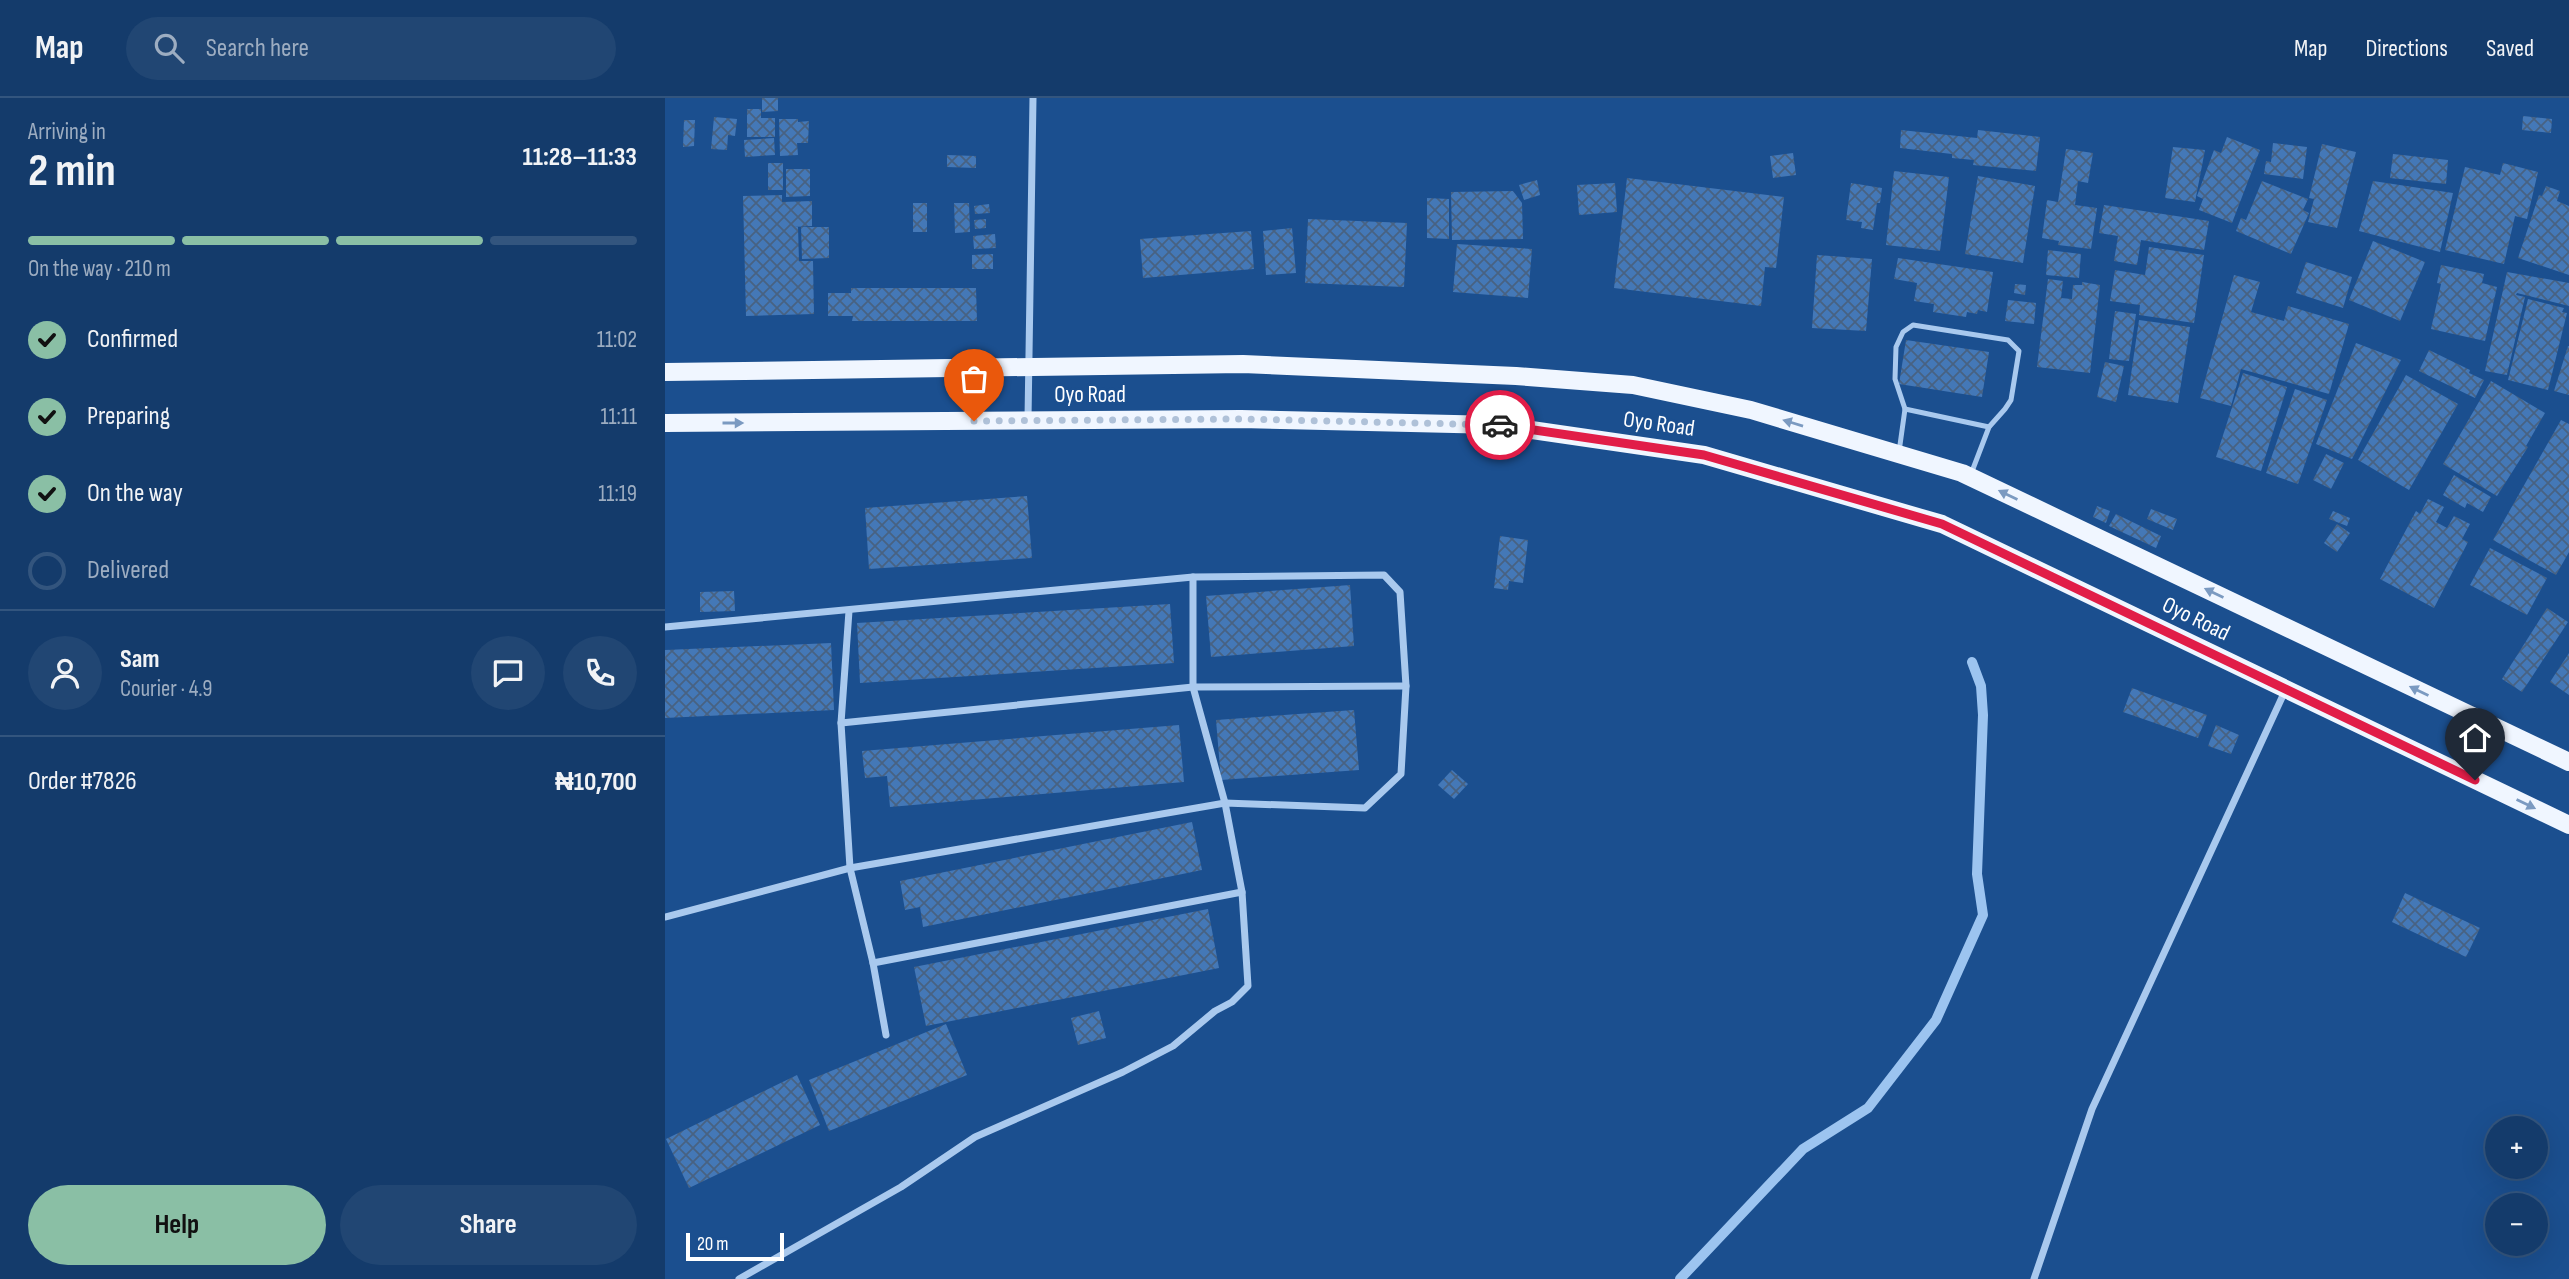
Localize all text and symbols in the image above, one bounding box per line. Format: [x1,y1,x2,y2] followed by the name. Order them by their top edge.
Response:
[126,17,616,80] search box
[35,28,84,68] text: Map
[150,29,188,67] icon: search
[206,33,309,64] text: Search here
[2294,34,2327,63] text: Map
[2365,34,2448,63] text: Directions
[2486,34,2534,63] text: Saved
[28,118,106,146] text: Arriving in
[523,142,637,173] text: 11:28–11:33
[28,144,116,199] text: 2 min
[28,255,171,283] text: On the way · 210 m
[28,321,66,359] icon: check
[87,324,178,355] text: Confirmed
[597,326,637,354] text: 11:02
[944,349,1004,421] pin
[955,360,993,398] icon: bag
[1054,381,1126,409] street label: Oyo Road
[1465,390,1535,460] courier
[28,398,66,436] icon: check
[87,401,170,432] text: Preparing
[600,403,637,431] text: 11:11
[1622,405,1696,443] street label: Oyo Road
[1481,406,1519,444] icon: car
[722,417,744,429] one-way arrow
[1782,417,1803,427] one-way arrow
[28,475,66,513] icon: check
[87,478,183,509] text: On the way
[598,480,637,508] text: 11:19
[1998,489,2018,501] one-way arrow
[87,555,169,586] text: Delivered
[2204,587,2224,599] one-way arrow
[2158,591,2234,647] street label: Oyo Road
[28,636,102,710] button: person
[471,636,545,710] button: chat
[563,636,637,710] button: phone
[120,644,160,675] text: Sam
[120,675,212,703] text: Courier · 4.9
[2409,685,2429,697] one-way arrow
[2445,708,2505,780] pin
[2456,719,2494,757] icon: home
[28,766,137,797] text: Order #7826
[555,767,637,798] text: ₦10,700
[2516,799,2536,810] one-way arrow
[2485,1116,2548,1256] map controls
[2485,1116,2548,1179] button: +
[28,1185,326,1265] button: Help
[340,1185,637,1265] button: Share
[2485,1193,2548,1256] button: −
[686,1230,784,1262] scale bar
[697,1233,729,1256] text: 20 m

